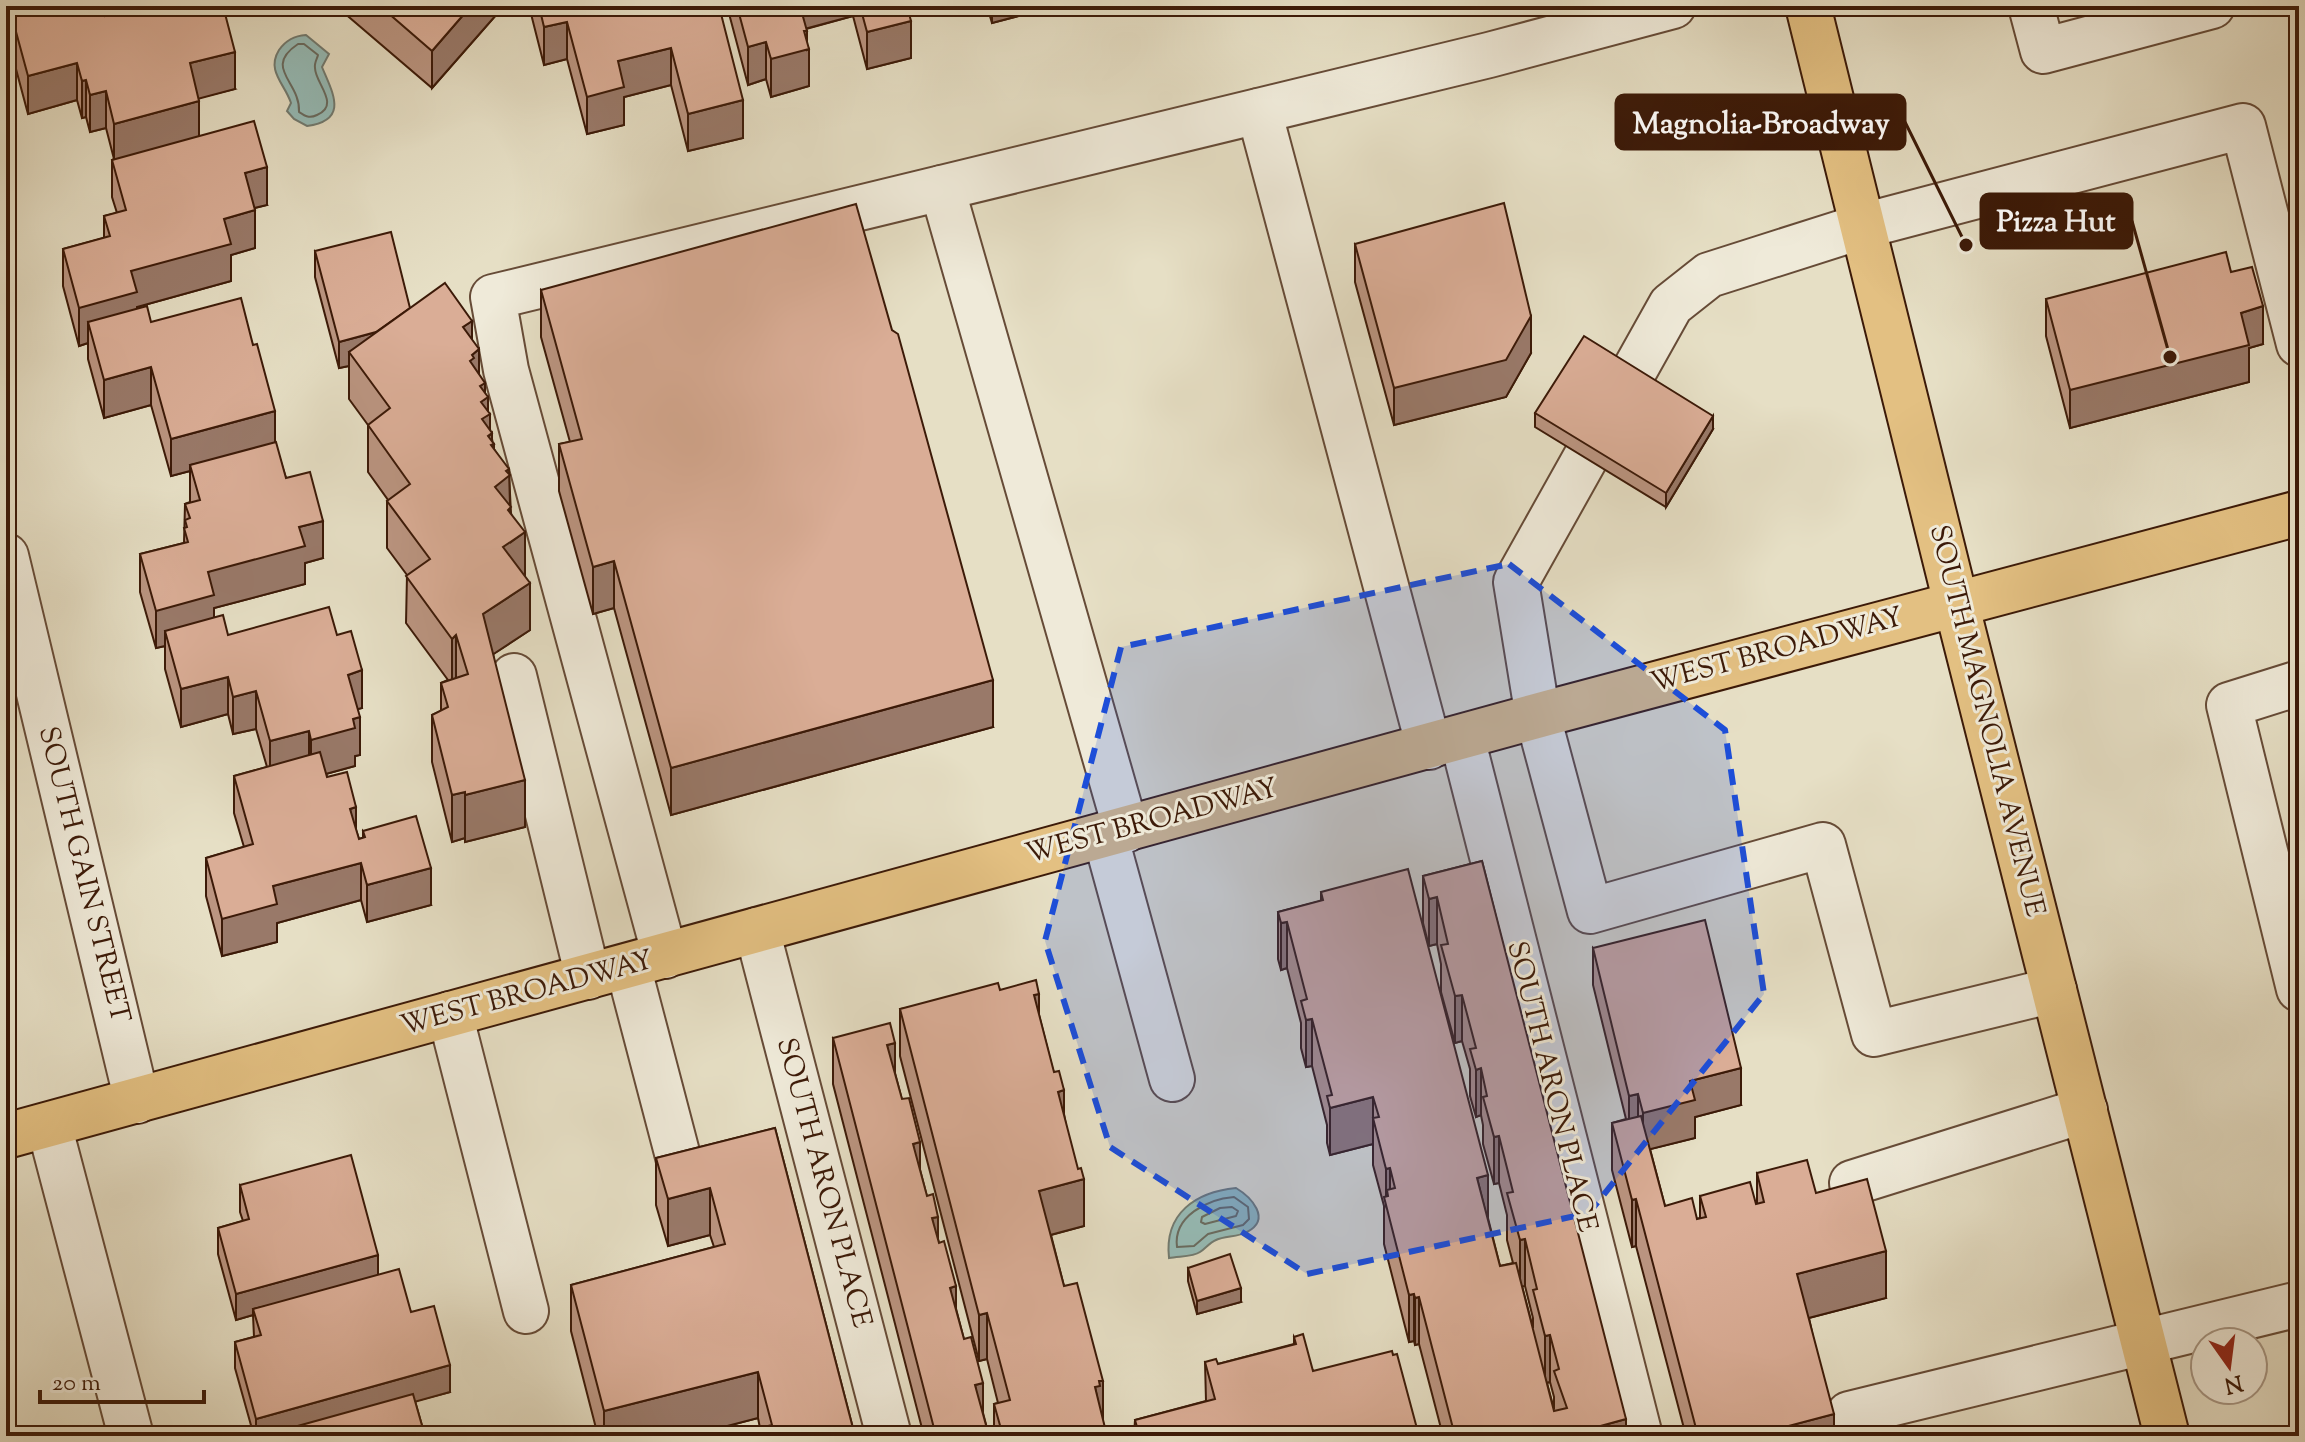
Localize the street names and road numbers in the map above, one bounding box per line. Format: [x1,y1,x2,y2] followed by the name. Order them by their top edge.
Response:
[1918,521,2054,921] street label: SOUTH MAGNOLIA AVENUE
[1646,598,1908,704] street label: WEST BROADWAY
[27,723,139,1028] street label: SOUTH GAIN STREET
[1021,769,1283,875] street label: WEST BROADWAY
[1495,937,1607,1237] street label: SOUTH ARON PLACE
[396,941,658,1047] street label: WEST BROADWAY
[765,1034,881,1332] street label: SOUTH ARON PLACE

